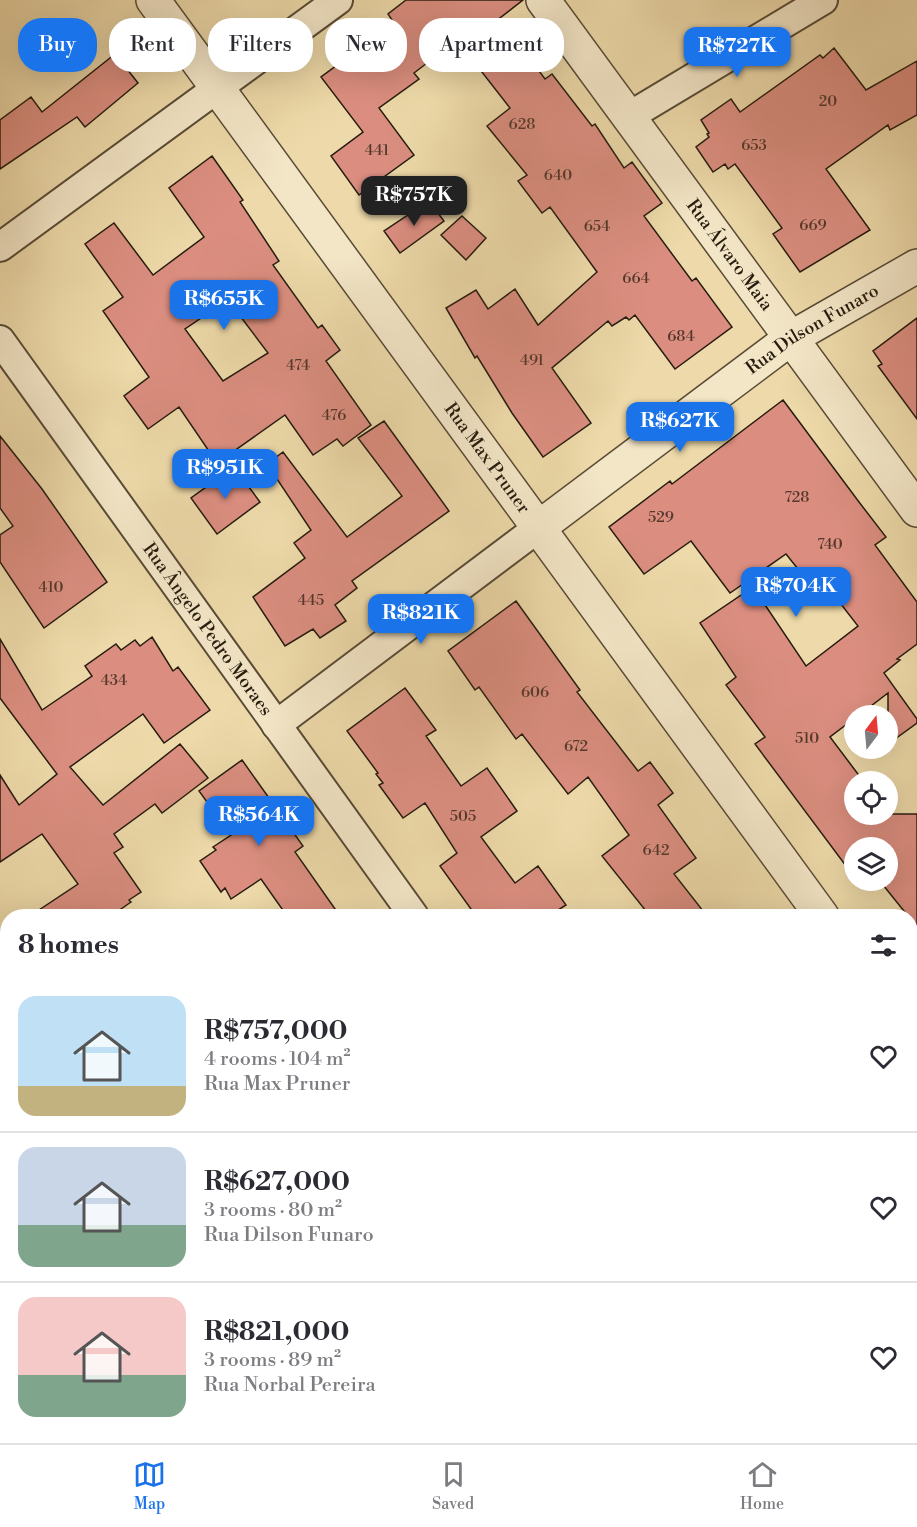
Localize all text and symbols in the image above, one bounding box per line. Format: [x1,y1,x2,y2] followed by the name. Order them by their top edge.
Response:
[18,18,97,72] chip: Buy
[109,18,196,72] chip: Rent
[208,18,313,72] chip: Filters
[325,18,407,72] chip: New
[419,18,564,72] chip: Apartment
[688,27,786,78] pin: R$727K
[698,34,776,59] text: R$727K
[819,92,837,111] house number: 20
[509,115,535,134] house number: 628
[741,136,767,155] house number: 653
[365,141,390,160] house number: 441
[544,166,572,185] house number: 640
[365,176,463,227] pin: R$757K
[375,183,453,208] text: R$757K
[681,195,779,316] street label: Rua Álvaro Maia
[799,216,827,235] house number: 669
[584,217,610,236] house number: 654
[622,269,650,288] house number: 664
[741,279,883,380] street label: Rua Dilson Funaro
[175,280,273,331] pin: R$655K
[184,287,264,312] text: R$655K
[667,327,695,346] house number: 684
[520,351,545,370] house number: 491
[286,356,310,375] house number: 474
[439,398,535,518] street label: Rua Max Pruner
[631,402,729,453] pin: R$627K
[322,406,346,425] house number: 476
[640,409,720,434] text: R$627K
[176,449,274,500] pin: R$951K
[186,456,264,481] text: R$951K
[784,488,810,507] house number: 728
[648,508,674,527] house number: 529
[817,535,843,554] house number: 740
[137,538,277,721] street label: Rua Ângelo Pedro Moraes
[747,567,845,618] pin: R$704K
[755,574,837,599] text: R$704K
[39,578,63,597] house number: 410
[298,591,324,610] house number: 445
[372,594,470,645] pin: R$821K
[382,601,460,626] text: R$821K
[101,671,127,690] house number: 434
[521,683,549,702] house number: 606
[844,705,898,759] north arrow
[844,705,898,891] map controls
[795,729,819,748] house number: 510
[564,737,588,756] house number: 672
[844,771,898,825] button: locate
[210,796,308,847] pin: R$564K
[218,803,300,828] text: R$564K
[450,807,476,826] house number: 505
[844,837,898,891] button: layers
[643,841,669,860] house number: 642
[18,929,119,961] text: 8 homes
[867,929,900,962] icon: filters
[204,1015,348,1047] text: R$757,000
[66,1020,138,1092] icon: home
[867,1040,900,1073] icon: heart
[204,1047,351,1072] text: 4 rooms · 104 m²
[204,1072,350,1097] text: Rua Max Pruner
[204,1166,350,1198] text: R$627,000
[66,1171,138,1243] icon: home
[867,1191,900,1224] icon: heart
[204,1198,342,1223] text: 3 rooms · 80 m²
[204,1223,374,1248] text: Rua Dilson Funaro
[204,1316,349,1348] text: R$821,000
[66,1321,138,1393] icon: home
[867,1341,900,1374] icon: heart
[204,1348,341,1373] text: 3 rooms · 89 m²
[204,1373,376,1398] text: Rua Norbal Pereira
[133,1458,166,1514] tab: Map
[432,1458,474,1514] tab: Saved
[740,1458,784,1514] tab: Home

